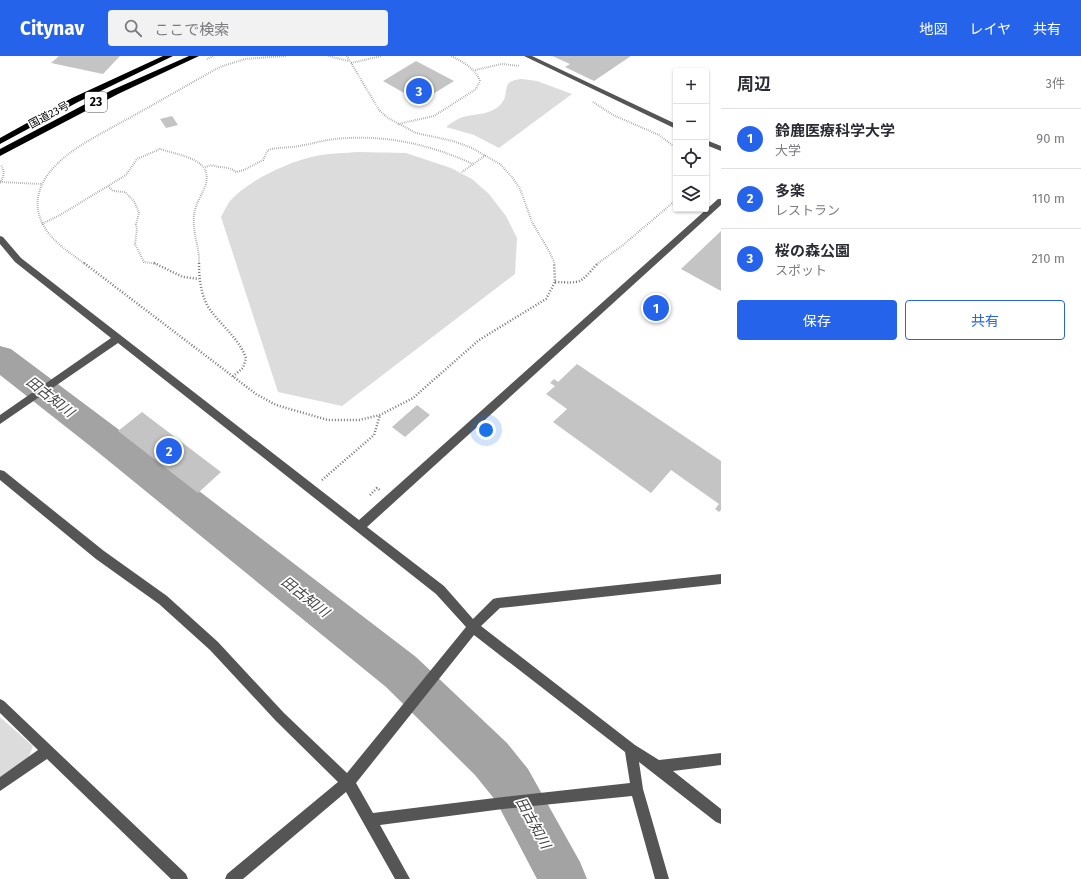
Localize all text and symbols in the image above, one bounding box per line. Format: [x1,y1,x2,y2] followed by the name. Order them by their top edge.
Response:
[108,10,388,46] search box
[20,17,84,40] text: Citynav
[122,17,144,39] icon: search
[154,21,229,39] text: ここで検索
[919,21,947,38] text: 地図
[969,21,1011,38] text: レイヤ
[1033,21,1061,38] text: 共有
[673,68,709,212] map controls
[673,68,709,104] button: +
[737,74,771,95] text: 周辺
[406,76,432,106] pin: 3
[1046,76,1065,91] text: 3件
[85,92,107,112] road number: 23
[27,99,71,131] street label: 国道23号
[673,104,709,140] button: −
[775,122,895,140] text: 鈴鹿医療科学大学
[747,131,753,146] text: 1
[1036,131,1065,146] text: 90 m
[673,140,709,176] button: locate
[775,143,801,158] text: 大学
[673,176,709,212] button: layers
[775,182,805,200] text: 多楽
[747,191,753,206] text: 2
[1032,191,1065,206] text: 110 m
[775,203,840,218] text: レストラン
[775,242,850,260] text: 桜の森公園
[747,251,753,266] text: 3
[1031,251,1065,266] text: 210 m
[775,263,827,278] text: スポット
[643,293,669,323] pin: 1
[737,300,897,340] button: 保存
[905,300,1065,340] button: 共有
[23,373,79,422] water label: 田古知川
[476,420,496,440] your location
[156,436,182,466] pin: 2
[278,573,334,622] water label: 田古知川
[512,794,555,853] water label: 田古知川

